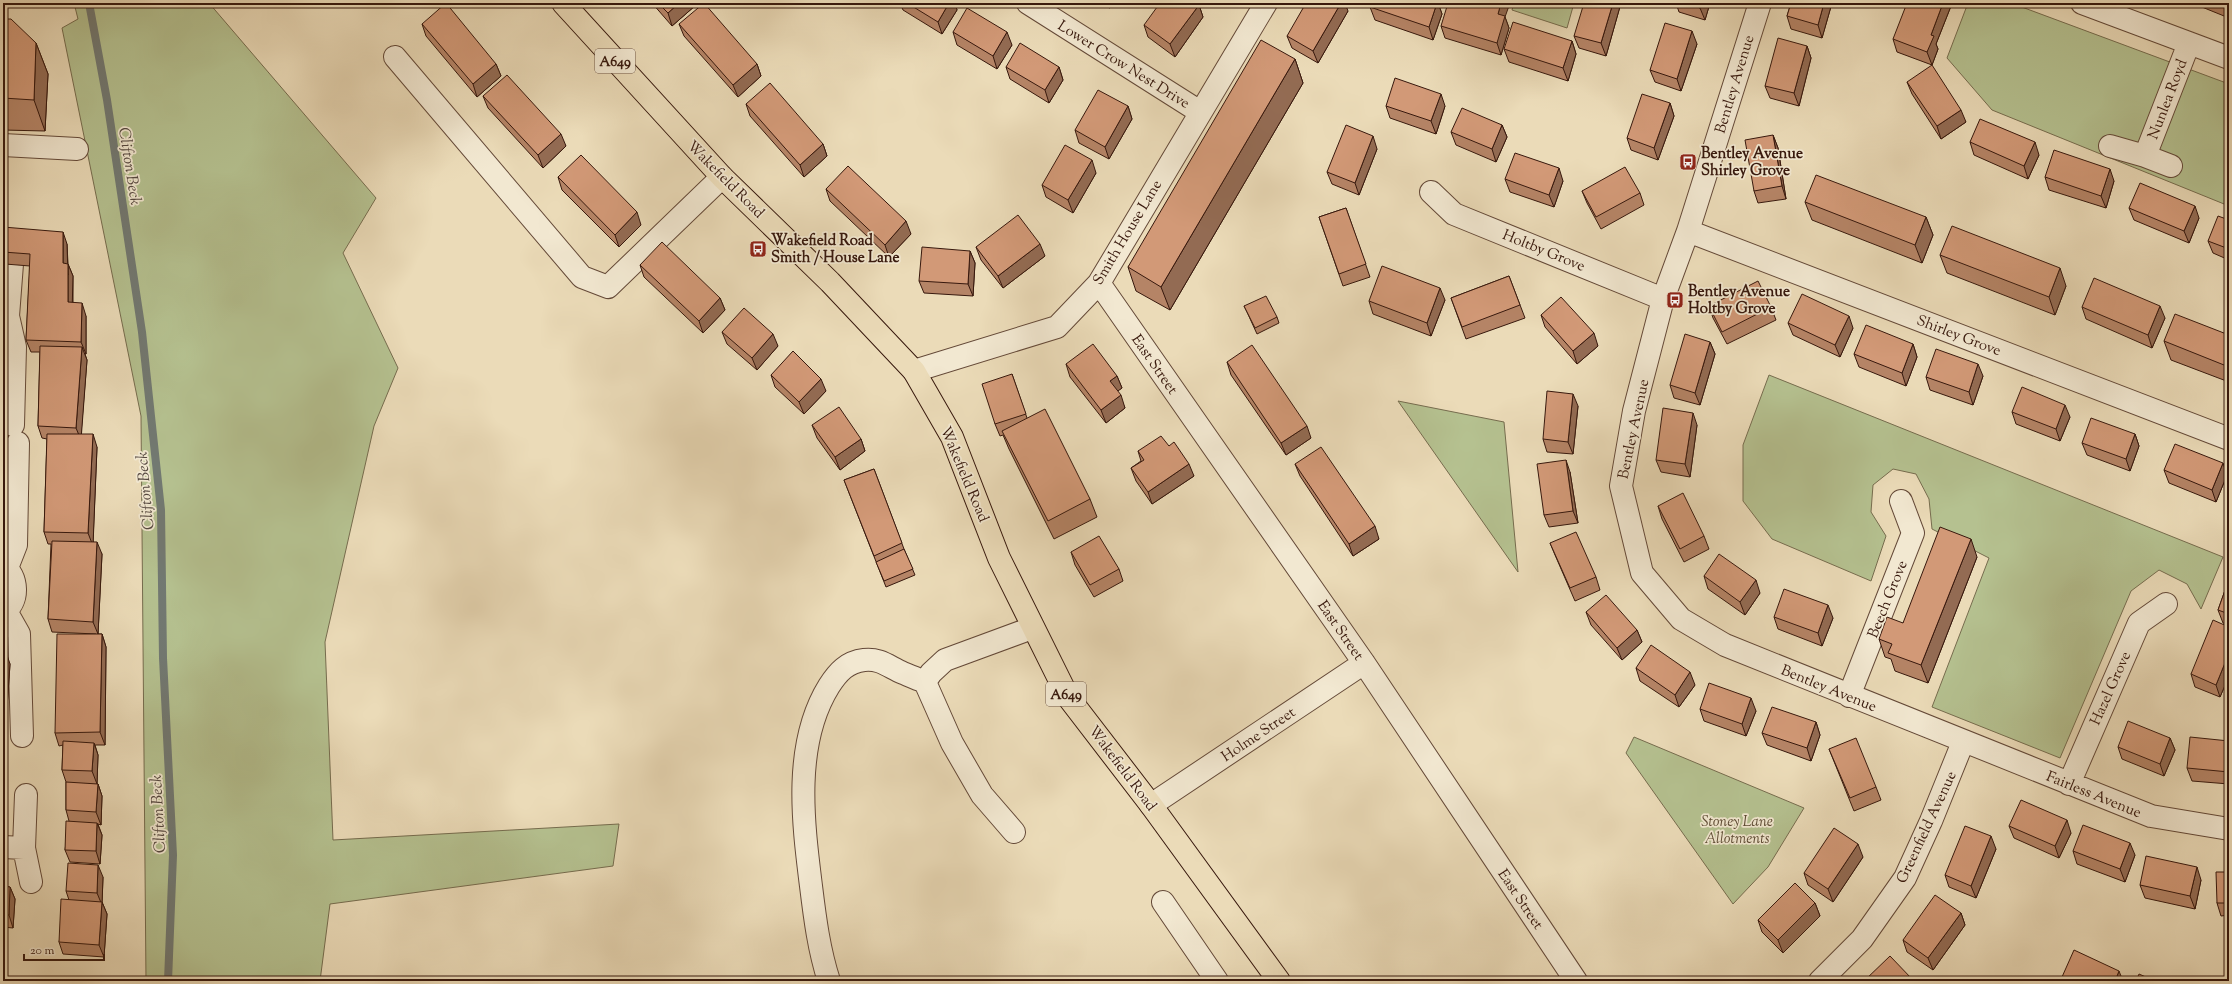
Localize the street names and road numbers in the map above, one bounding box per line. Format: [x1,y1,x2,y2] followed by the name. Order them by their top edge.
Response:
[1053,16,1193,114] street label: Lower Crow Nest Drive
[1711,33,1760,136] street label: Bentley Avenue
[595,49,635,73] road number: A649
[2143,56,2193,143] street label: Nunlea Royd
[681,137,769,224] street label: Wakefield Road
[1089,176,1168,289] street label: Smith House Lane
[1499,225,1588,278] street label: Holtby Grove
[1913,311,2004,362] street label: Shirley Grove
[1125,331,1182,399] street label: East Street
[1614,377,1655,481] street label: Bentley Avenue
[934,424,993,526] street label: Wakefield Road
[1863,558,1914,642] street label: Beech Grove
[1311,597,1368,665] street label: East Street
[2086,648,2137,729] street label: Hazel Grove
[1777,661,1880,718] street label: Bentley Avenue
[1046,682,1086,706] road number: A649
[1218,703,1300,768] street label: Holme Street
[1083,722,1161,816] street label: Wakefield Road
[2043,767,2144,824] street label: Fairless Avenue
[1892,768,1963,887] street label: Greenfield Avenue
[1492,865,1548,934] street label: East Street

